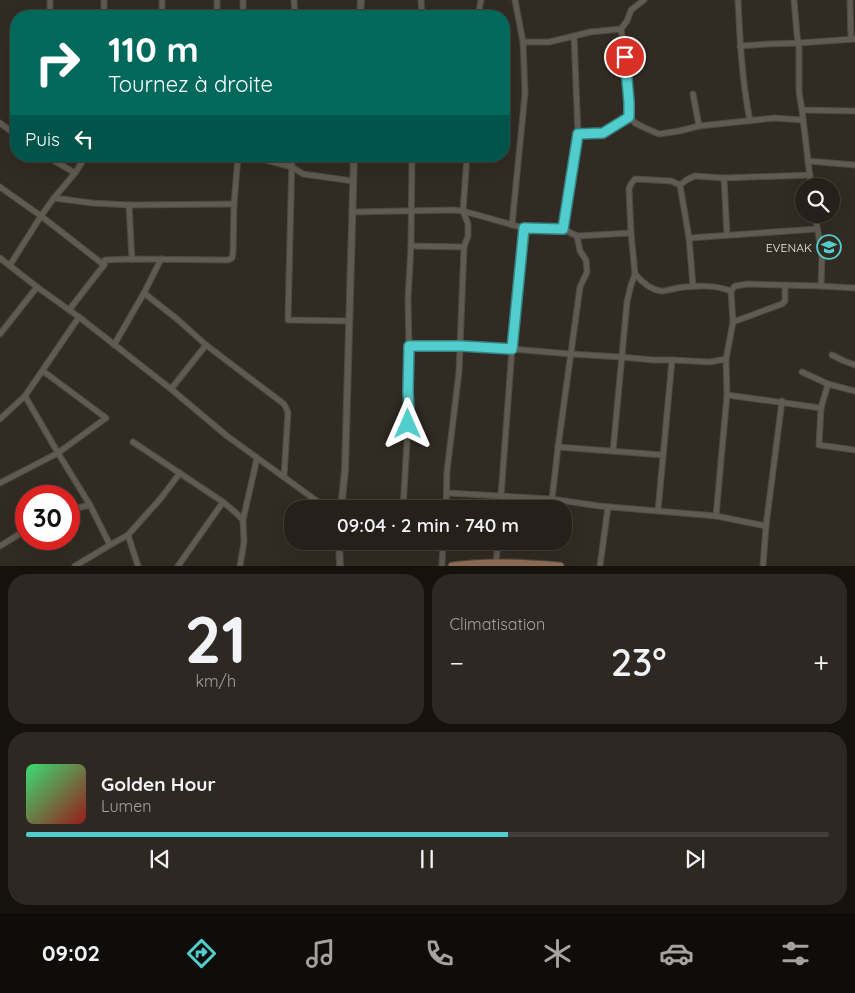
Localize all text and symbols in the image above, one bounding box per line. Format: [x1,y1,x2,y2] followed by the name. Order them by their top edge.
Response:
[108,27,199,71] text: 110 m
[25,30,90,95] icon: right
[604,36,646,78] pin
[611,43,639,71] icon: arrive
[108,70,273,98] text: Tournez à droite
[70,125,98,153] icon: left
[25,127,60,151] text: Puis
[795,178,840,223] map controls
[795,178,840,223] button: search
[816,234,842,260] school or university icon: EVENAK
[766,240,812,255] place label: EVENAK
[381,397,433,449] position arrow
[15,485,80,550] speed limit sign: 30
[337,513,519,537] text: 09:04 · 2 min · 740 m
[185,598,247,679] text: 21
[450,614,545,634] text: Climatisation
[611,638,667,686] text: 23°
[450,645,464,680] text: −
[813,645,829,680] text: +
[195,671,236,691] text: km/h
[101,772,216,796] text: Golden Hour
[101,796,152,816] text: Lumen
[146,845,174,873] icon: previous
[413,845,441,873] icon: pause
[681,845,709,873] icon: next
[184,936,219,971] icon: directions
[303,936,338,971] icon: music
[422,936,457,971] icon: phone
[540,936,575,971] icon: climate
[659,936,694,971] icon: car
[778,936,813,971] icon: filters
[42,939,100,967] text: 09:02

